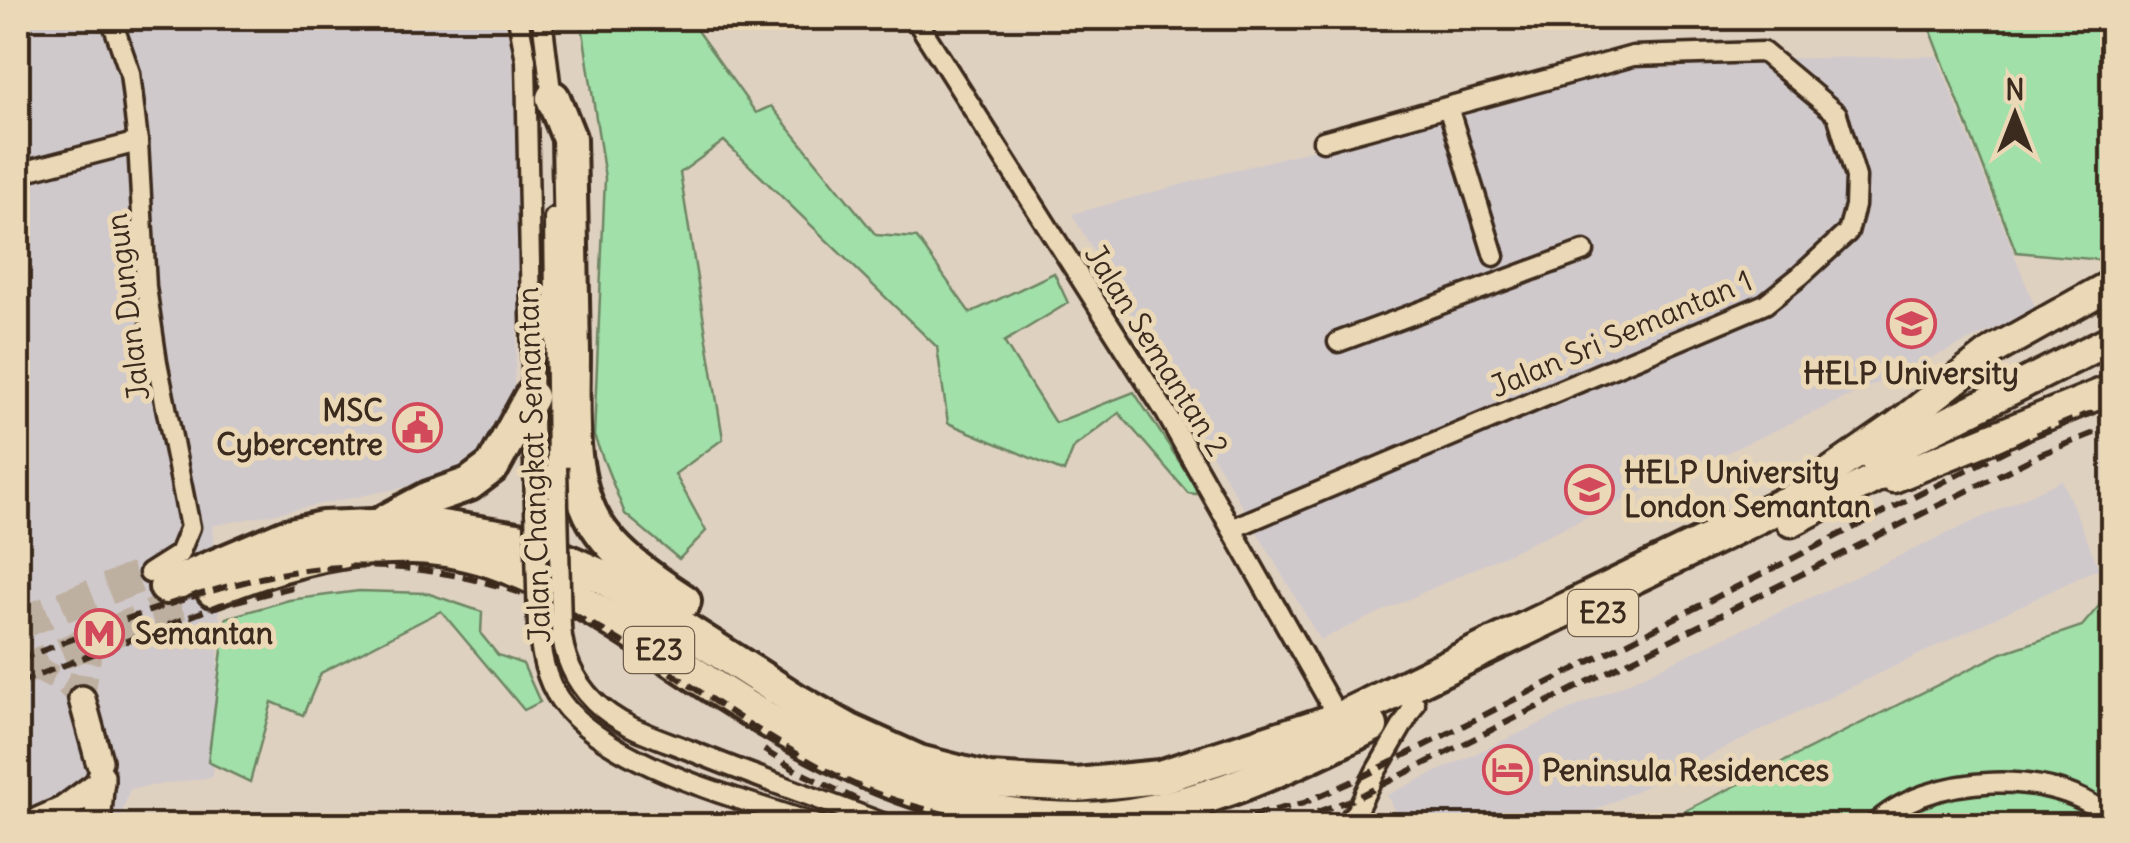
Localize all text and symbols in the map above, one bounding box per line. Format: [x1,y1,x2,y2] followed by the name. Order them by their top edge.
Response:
[1965,65,2065,165] north arrow
[2005,72,2025,108] text: N
[97,211,157,403] street label: Jalan Dungun
[1077,237,1237,463] street label: Jalan Semantan 2
[1484,261,1758,405] street label: Jalan Sri Semantan 1
[508,286,558,644] street label: Jalan Changkat Semantan
[1885,298,1937,350] school or university icon: HELP University
[1803,354,2019,392] place label: HELP University
[216,391,383,463] place label: MSC Cybercentre
[392,401,444,453] public building icon: MSC Cybercentre
[1624,453,1871,525] place label: HELP University London Semantan
[1563,463,1615,515] school or university icon: HELP University London Semantan
[1568,590,1638,636] road number: E23
[74,607,126,659] metro station icon: Semantan
[135,614,273,652] place label: Semantan
[624,627,694,673] road number: E23
[1481,744,1533,796] hotel icon: Peninsula Residences
[1542,751,1829,789] place label: Peninsula Residences

